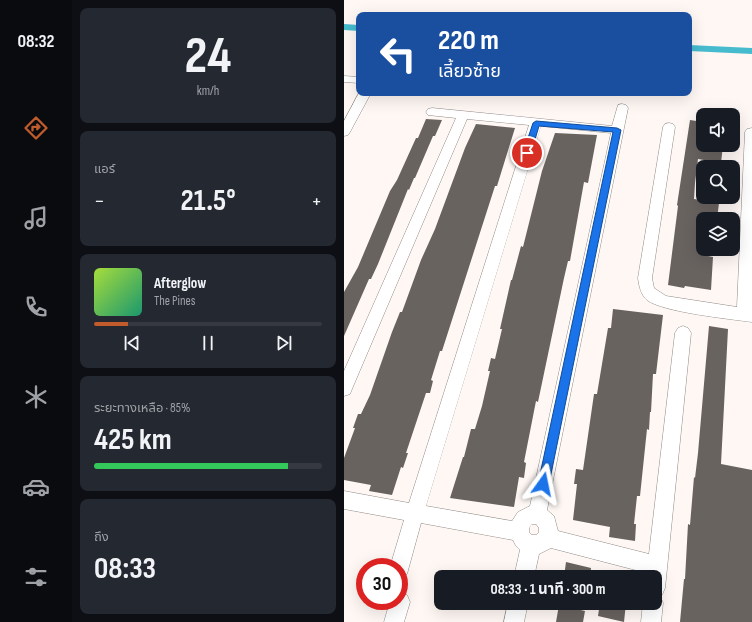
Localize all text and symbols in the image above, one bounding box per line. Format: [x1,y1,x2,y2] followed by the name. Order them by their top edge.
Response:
[438,24,499,57] text: 220 m
[185,25,231,88] text: 24
[372,28,424,80] icon: left
[17,31,55,52] text: 08:32
[438,61,501,82] text: เลี้ยวซ้าย
[197,83,219,99] text: km/h
[696,108,740,256] map controls
[696,108,740,152] button: sound
[22,114,50,142] icon: directions
[510,136,544,170] pin
[516,142,538,164] icon: arrive
[696,160,740,204] button: search
[94,161,115,177] text: แอร์
[180,183,236,219] text: 21.5°
[94,188,105,215] text: −
[311,188,322,215] text: +
[22,204,50,232] icon: music
[696,212,740,256] button: layers
[154,274,206,293] text: Afterglow
[22,293,50,321] icon: phone
[154,293,195,309] text: The Pines
[121,332,143,354] icon: previous
[197,332,219,354] icon: pause
[273,332,295,354] icon: next
[22,383,50,411] icon: climate
[94,400,190,416] text: ระยะทางเหลือ · 85%
[94,422,172,458] text: 425 km
[522,463,564,505] position arrow
[22,473,50,501] icon: car
[94,529,109,545] text: ถึง
[94,551,156,587] text: 08:33
[356,558,408,610] speed limit sign: 30
[22,563,50,591] icon: filters
[491,580,605,599] text: 08:33 · 1 นาที · 300 m

